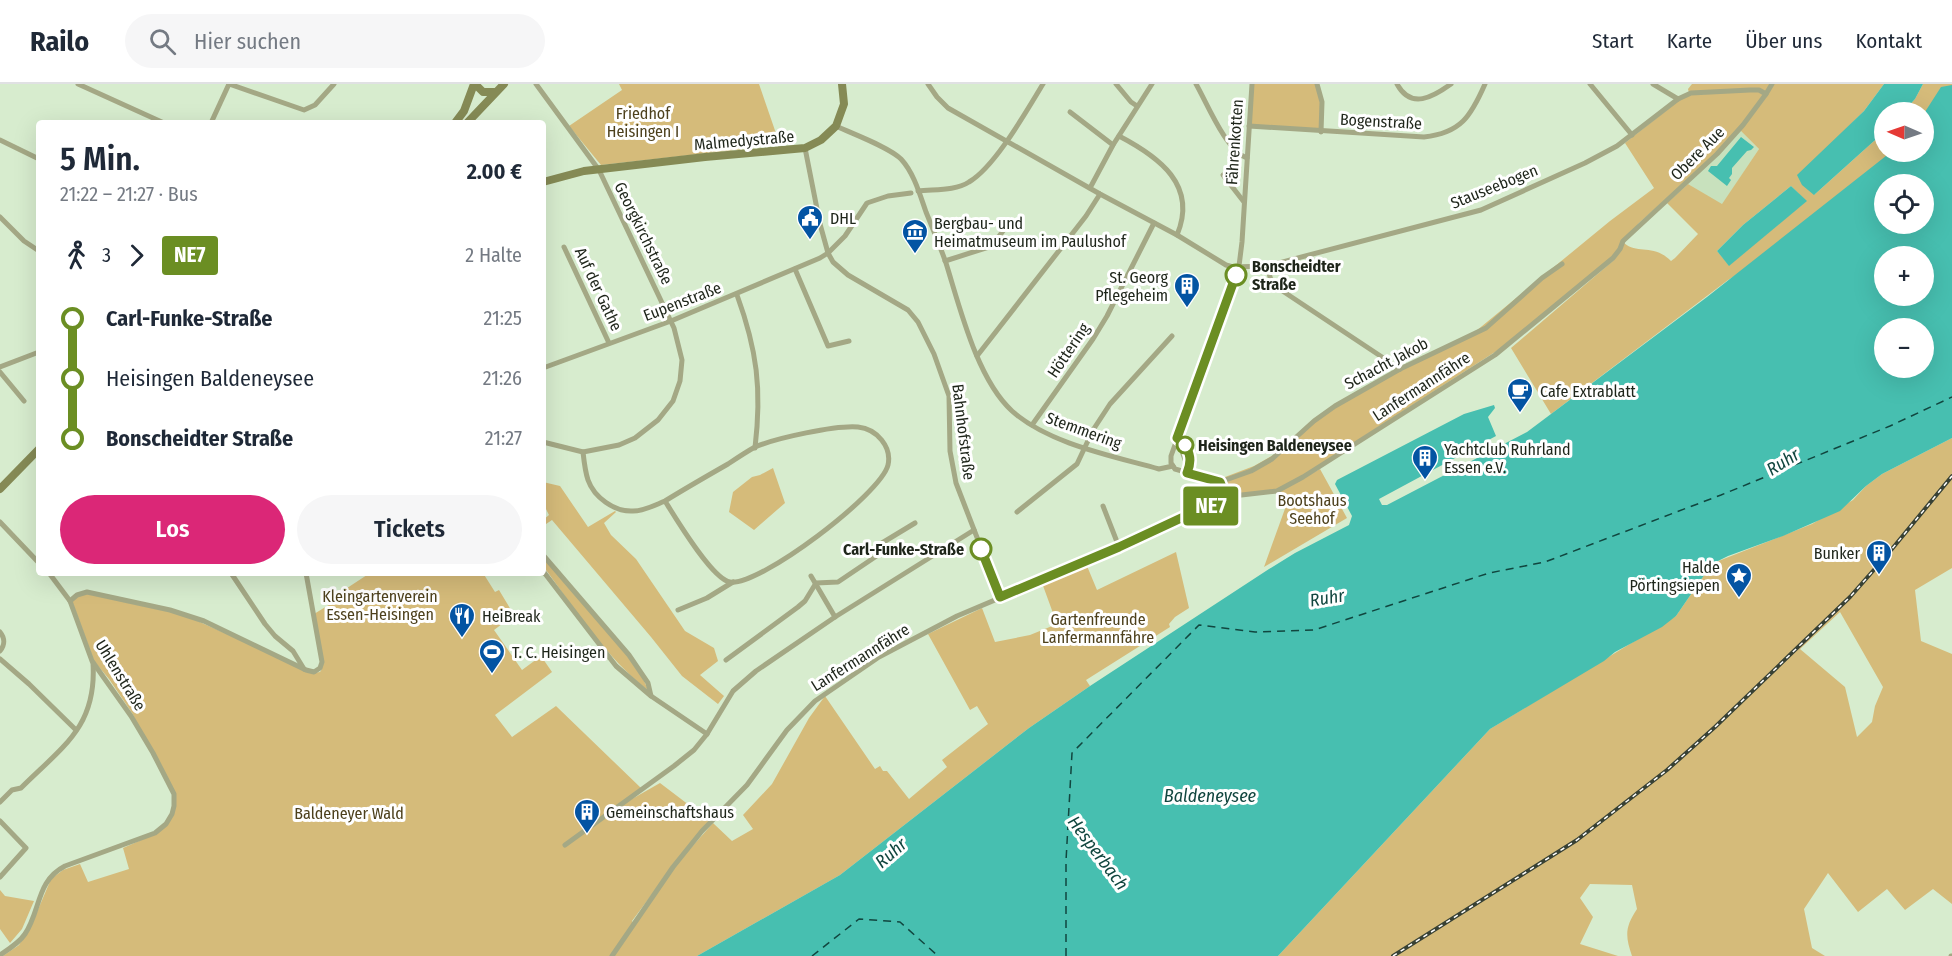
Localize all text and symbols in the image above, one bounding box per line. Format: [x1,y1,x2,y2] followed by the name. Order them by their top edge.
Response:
[125,14,545,68] search box
[30,25,89,58] text: Railo
[146,25,179,58] icon: search
[194,28,301,55] text: Hier suchen
[1592,28,1634,54] text: Start
[1667,28,1712,54] text: Karte
[1745,28,1822,54] text: Über uns
[1855,28,1922,54] text: Kontakt
[1222,98,1247,186] street label: Fährenkotten
[1874,102,1934,162] north arrow
[1874,102,1934,378] map controls
[607,104,679,141] park label: Friedhof Heisingen I
[1339,110,1423,133] street label: Bogenstraße
[1667,123,1728,184] street label: Obere Aue
[693,127,795,154] street label: Malmedystraße
[60,139,140,179] text: 5 Min.
[467,158,522,185] text: 2.00 €
[1448,160,1541,213] street label: Stauseebogen
[1874,174,1934,234] button: locate
[611,179,677,288] street label: Georgkirchstraße
[60,182,198,206] text: 21:22 – 21:27 · Bus
[795,203,825,241] public building icon: DHL
[830,209,856,228] place label: DHL
[934,214,1127,251] place label: Bergbau- und Heimatmuseum im Paulushof
[900,217,930,255] museum icon: Bergbau- und Heimatmuseum im Paulushof
[60,239,93,272] icon: walk
[120,239,153,272] icon: forward
[174,242,206,268] text: NE7
[102,243,111,267] text: 3
[465,243,522,267] text: 2 Halte
[571,244,626,334] street label: Auf der Gathe
[1874,246,1934,306] button: +
[1252,257,1341,294] place label: Bonscheidter Straße
[1225,264,1247,286] marker: Bonscheidter Straße
[1095,268,1168,305] place label: St. Georg Pflegeheim
[1172,271,1202,309] building icon: St. Georg Pflegeheim
[641,278,724,325] street label: Eupenstraße
[106,305,273,332] text: Carl-Funke-Straße
[484,306,522,330] text: 21:25
[1874,318,1934,378] button: −
[1043,319,1094,381] street label: Höttering
[1341,334,1431,393] street label: Schacht Jakob
[1369,348,1474,425] street label: Lanfermannfähre
[106,365,314,392] text: Heisingen Baldeneysee
[483,366,522,390] text: 21:26
[1505,376,1535,414] cafe icon: Cafe Extrablatt
[1540,382,1637,401] place label: Cafe Extrablatt
[948,383,979,481] street label: Bahnhofstraße
[1043,408,1125,453] street label: Stemmering
[106,425,293,452] text: Bonscheidter Straße
[485,426,522,450] text: 21:27
[1176,436,1194,454] marker: Heisingen Baldeneysee
[1198,436,1352,455] place label: Heisingen Baldeneysee
[1444,440,1571,477] place label: Yachtclub Ruhrland Essen e.V.
[1410,443,1440,481] building icon: Yachtclub Ruhrland Essen e.V.
[1762,443,1804,481] water label: Ruhr
[1176,486,1246,526] line badge: NE7
[1277,491,1347,528] park label: Bootshaus Seehof
[1195,493,1227,519] text: NE7
[60,495,285,564] button: Los
[297,495,522,564] button: Tickets
[970,538,992,560] marker: Carl-Funke-Straße
[1864,538,1894,576] building icon: Bunker
[843,540,964,559] place label: Carl-Funke-Straße
[1814,544,1860,563] place label: Bunker
[1629,558,1720,595] place label: Halde Pörtingsiepen
[1724,561,1754,599] place icon: Halde Pörtingsiepen
[1308,584,1347,612] water label: Ruhr
[322,587,438,624] park label: Kleingartenverein Essen-Heisingen
[447,601,477,639] restaurant icon: HeiBreak
[482,607,541,626] place label: HeiBreak
[1042,610,1154,647] park label: Gartenfreunde Lanfermannfähre
[808,620,913,695] street label: Lanfermannfähre
[91,636,150,714] street label: Uhlenstraße
[477,637,507,675] sports icon: T. C. Heisingen
[512,643,605,662] place label: T. C. Heisingen
[1164,785,1257,807] water label: Baldeneysee
[572,797,602,835] building icon: Gemeinschaftshaus
[606,803,734,822] place label: Gemeinschaftshaus
[294,804,404,823] park label: Baldeneyer Wald
[1063,812,1133,894] water label: Hesperbach
[871,833,912,873] water label: Ruhr

